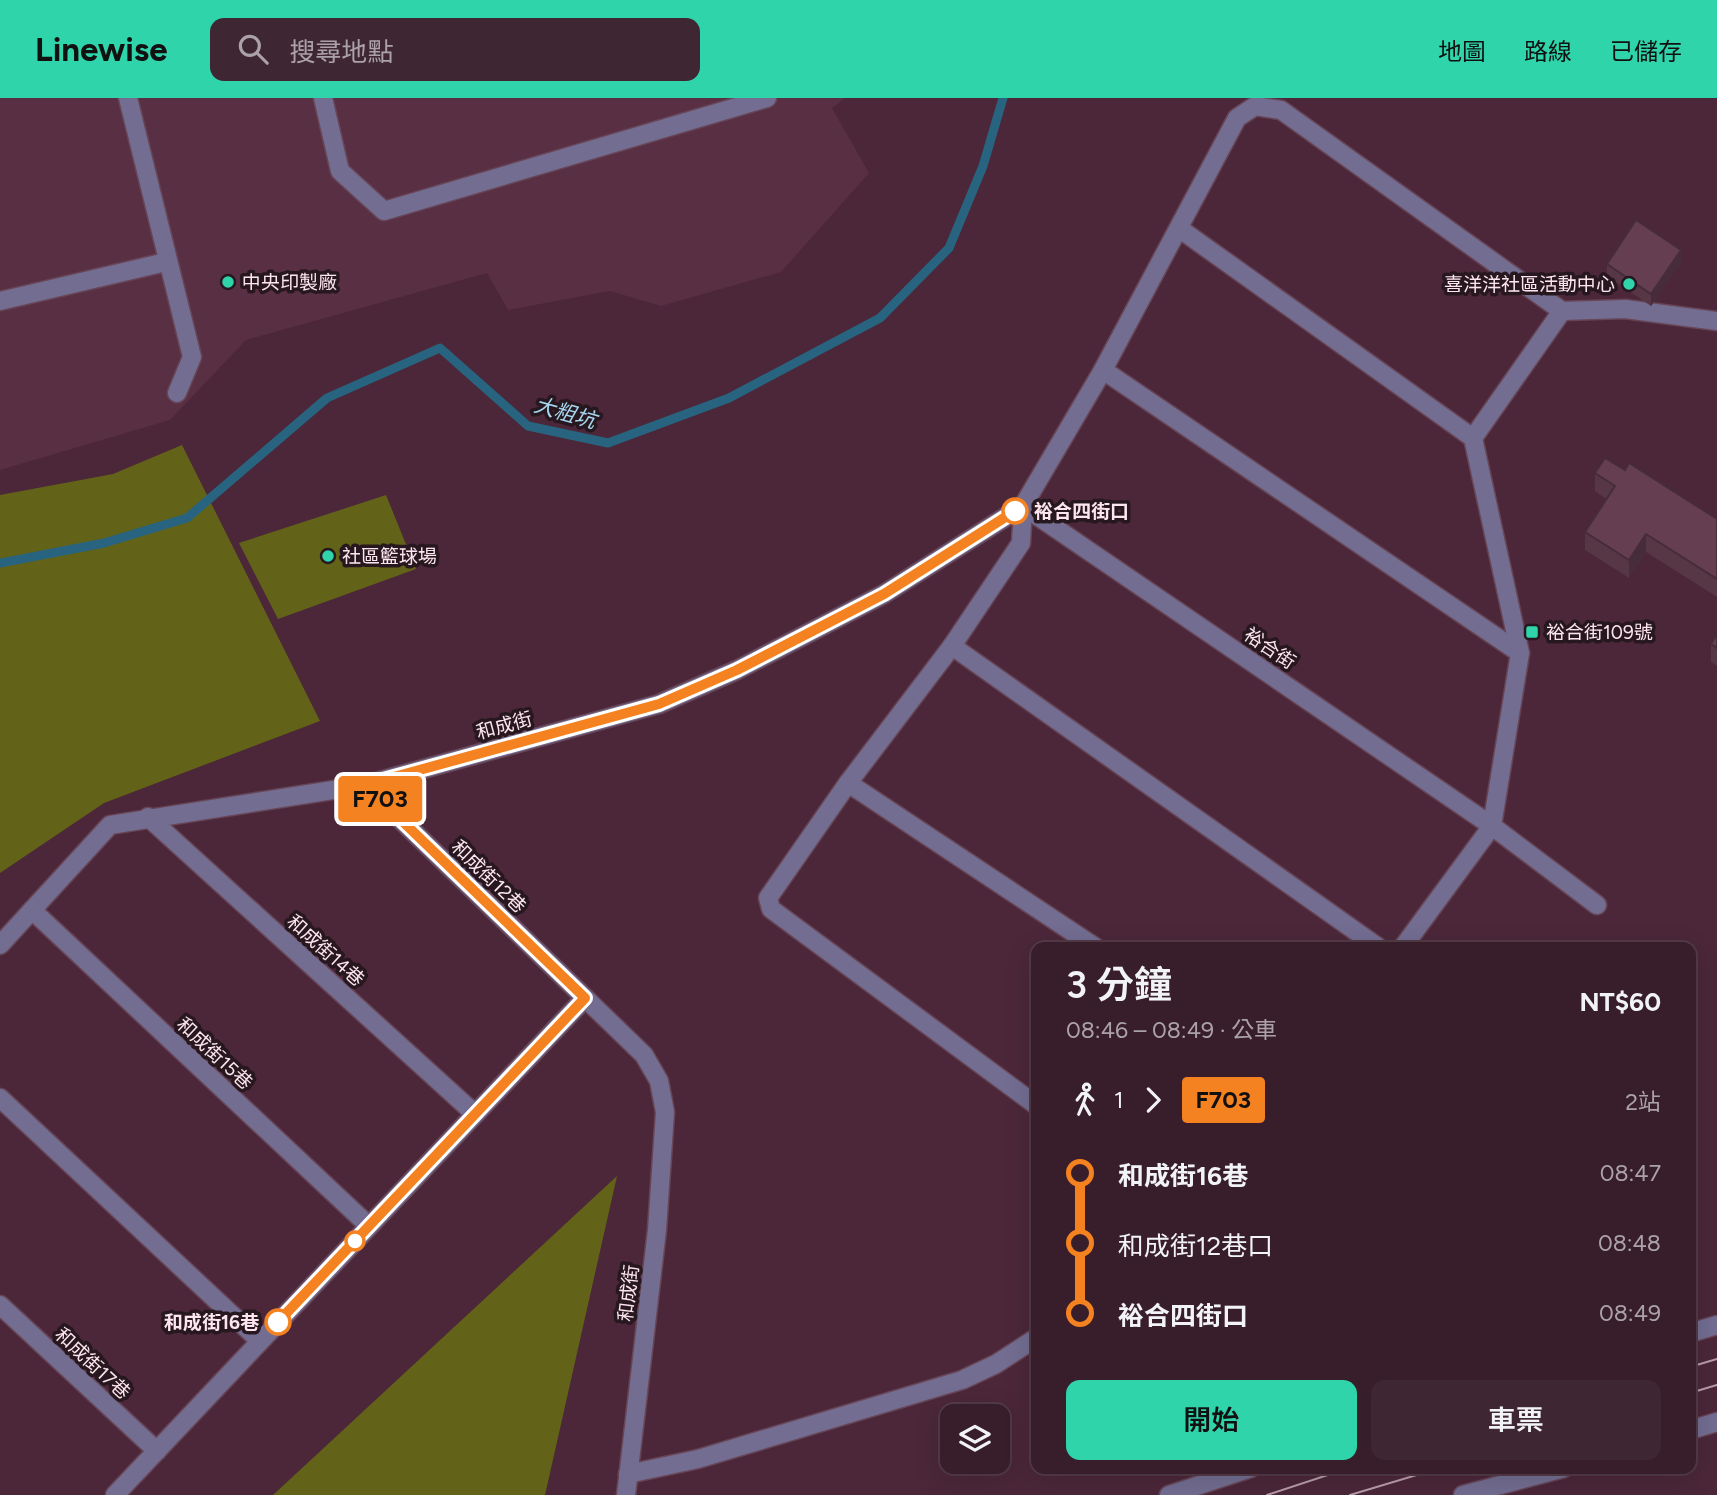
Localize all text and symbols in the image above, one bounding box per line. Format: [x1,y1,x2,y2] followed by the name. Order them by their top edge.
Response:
[210,18,700,81] search box
[35,30,168,69] text: Linewise
[234,30,272,68] icon: search
[290,36,394,68] text: 搜尋地點
[1438,37,1486,66] text: 地圖
[1524,37,1572,66] text: 路線
[1610,37,1682,66] text: 已儲存
[242,271,337,294] place label: 中央印製廠
[1444,273,1615,296] place label: 喜洋洋社區活動中心
[220,274,236,290] marker: 中央印製廠
[1621,276,1637,292] marker: 喜洋洋社區活動中心
[531,392,602,434] water label: 大粗坑
[1002,498,1028,524] marker: 裕合四街口
[1034,500,1129,523] place label: 裕合四街口
[342,545,437,568] place label: 社區籃球場
[320,548,336,564] marker: 社區籃球場
[1546,621,1653,644] place label: 裕合街109號
[1240,623,1300,674] street label: 裕合街
[1524,624,1540,640] marker: 裕合街109號
[474,707,535,744] street label: 和成街
[331,776,429,822] line badge: F703
[352,784,408,813] text: F703
[447,835,531,917] street label: 和成街12巷
[282,910,369,991] street label: 和成街14巷
[1066,962,1172,1008] text: 3 分鐘
[1579,986,1661,1018] text: NT$60
[172,1013,257,1094] street label: 和成街15巷
[1066,1016,1277,1044] text: 08:46 – 08:49 · 公車
[1066,1081,1104,1119] icon: walk
[1134,1081,1172,1119] icon: forward
[1196,1085,1251,1114] text: F703
[1114,1086,1124,1114] text: 1
[1625,1088,1661,1116] text: 2站
[1600,1159,1661,1187] text: 08:47
[1118,1160,1248,1192] text: 和成街16巷
[1598,1229,1661,1257] text: 08:48
[1118,1230,1273,1262] text: 和成街12巷口
[345,1231,365,1251] unlabelled marker
[614,1263,643,1323] street label: 和成街
[1599,1299,1661,1327] text: 08:49
[1118,1300,1248,1332] text: 裕合四街口
[265,1309,291,1335] marker: 和成街16巷
[164,1311,260,1334] place label: 和成街16巷
[50,1323,135,1404] street label: 和成街17巷
[1066,1380,1357,1460] button: 開始
[1371,1380,1661,1460] button: 車票
[940,1404,1010,1474] map controls
[940,1404,1010,1474] button: layers

